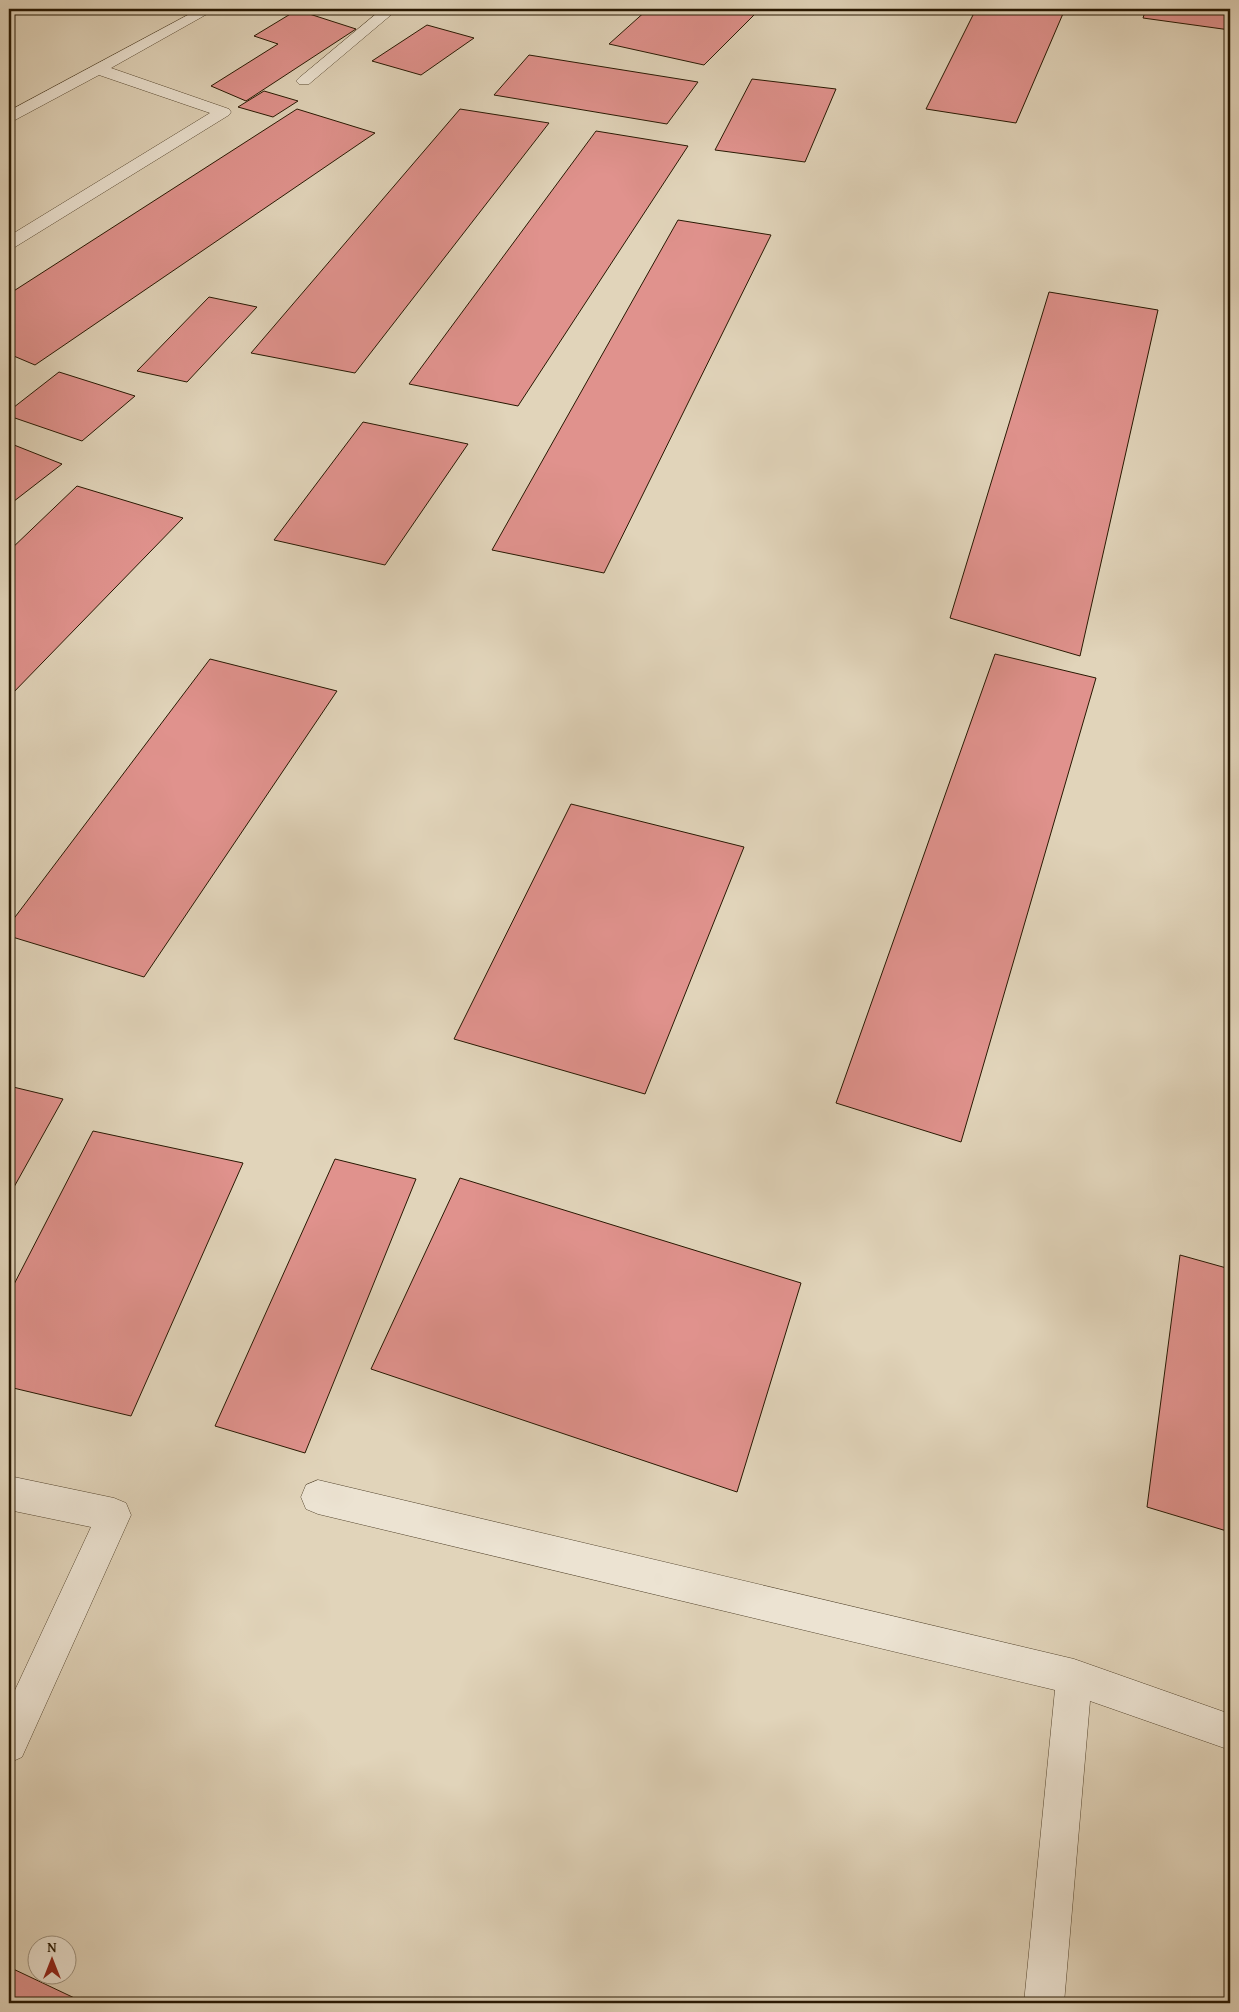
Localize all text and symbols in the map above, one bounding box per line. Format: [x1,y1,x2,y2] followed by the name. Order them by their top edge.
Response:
[28,1934,78,1984] north arrow
[47,1937,57,1957] text: N

